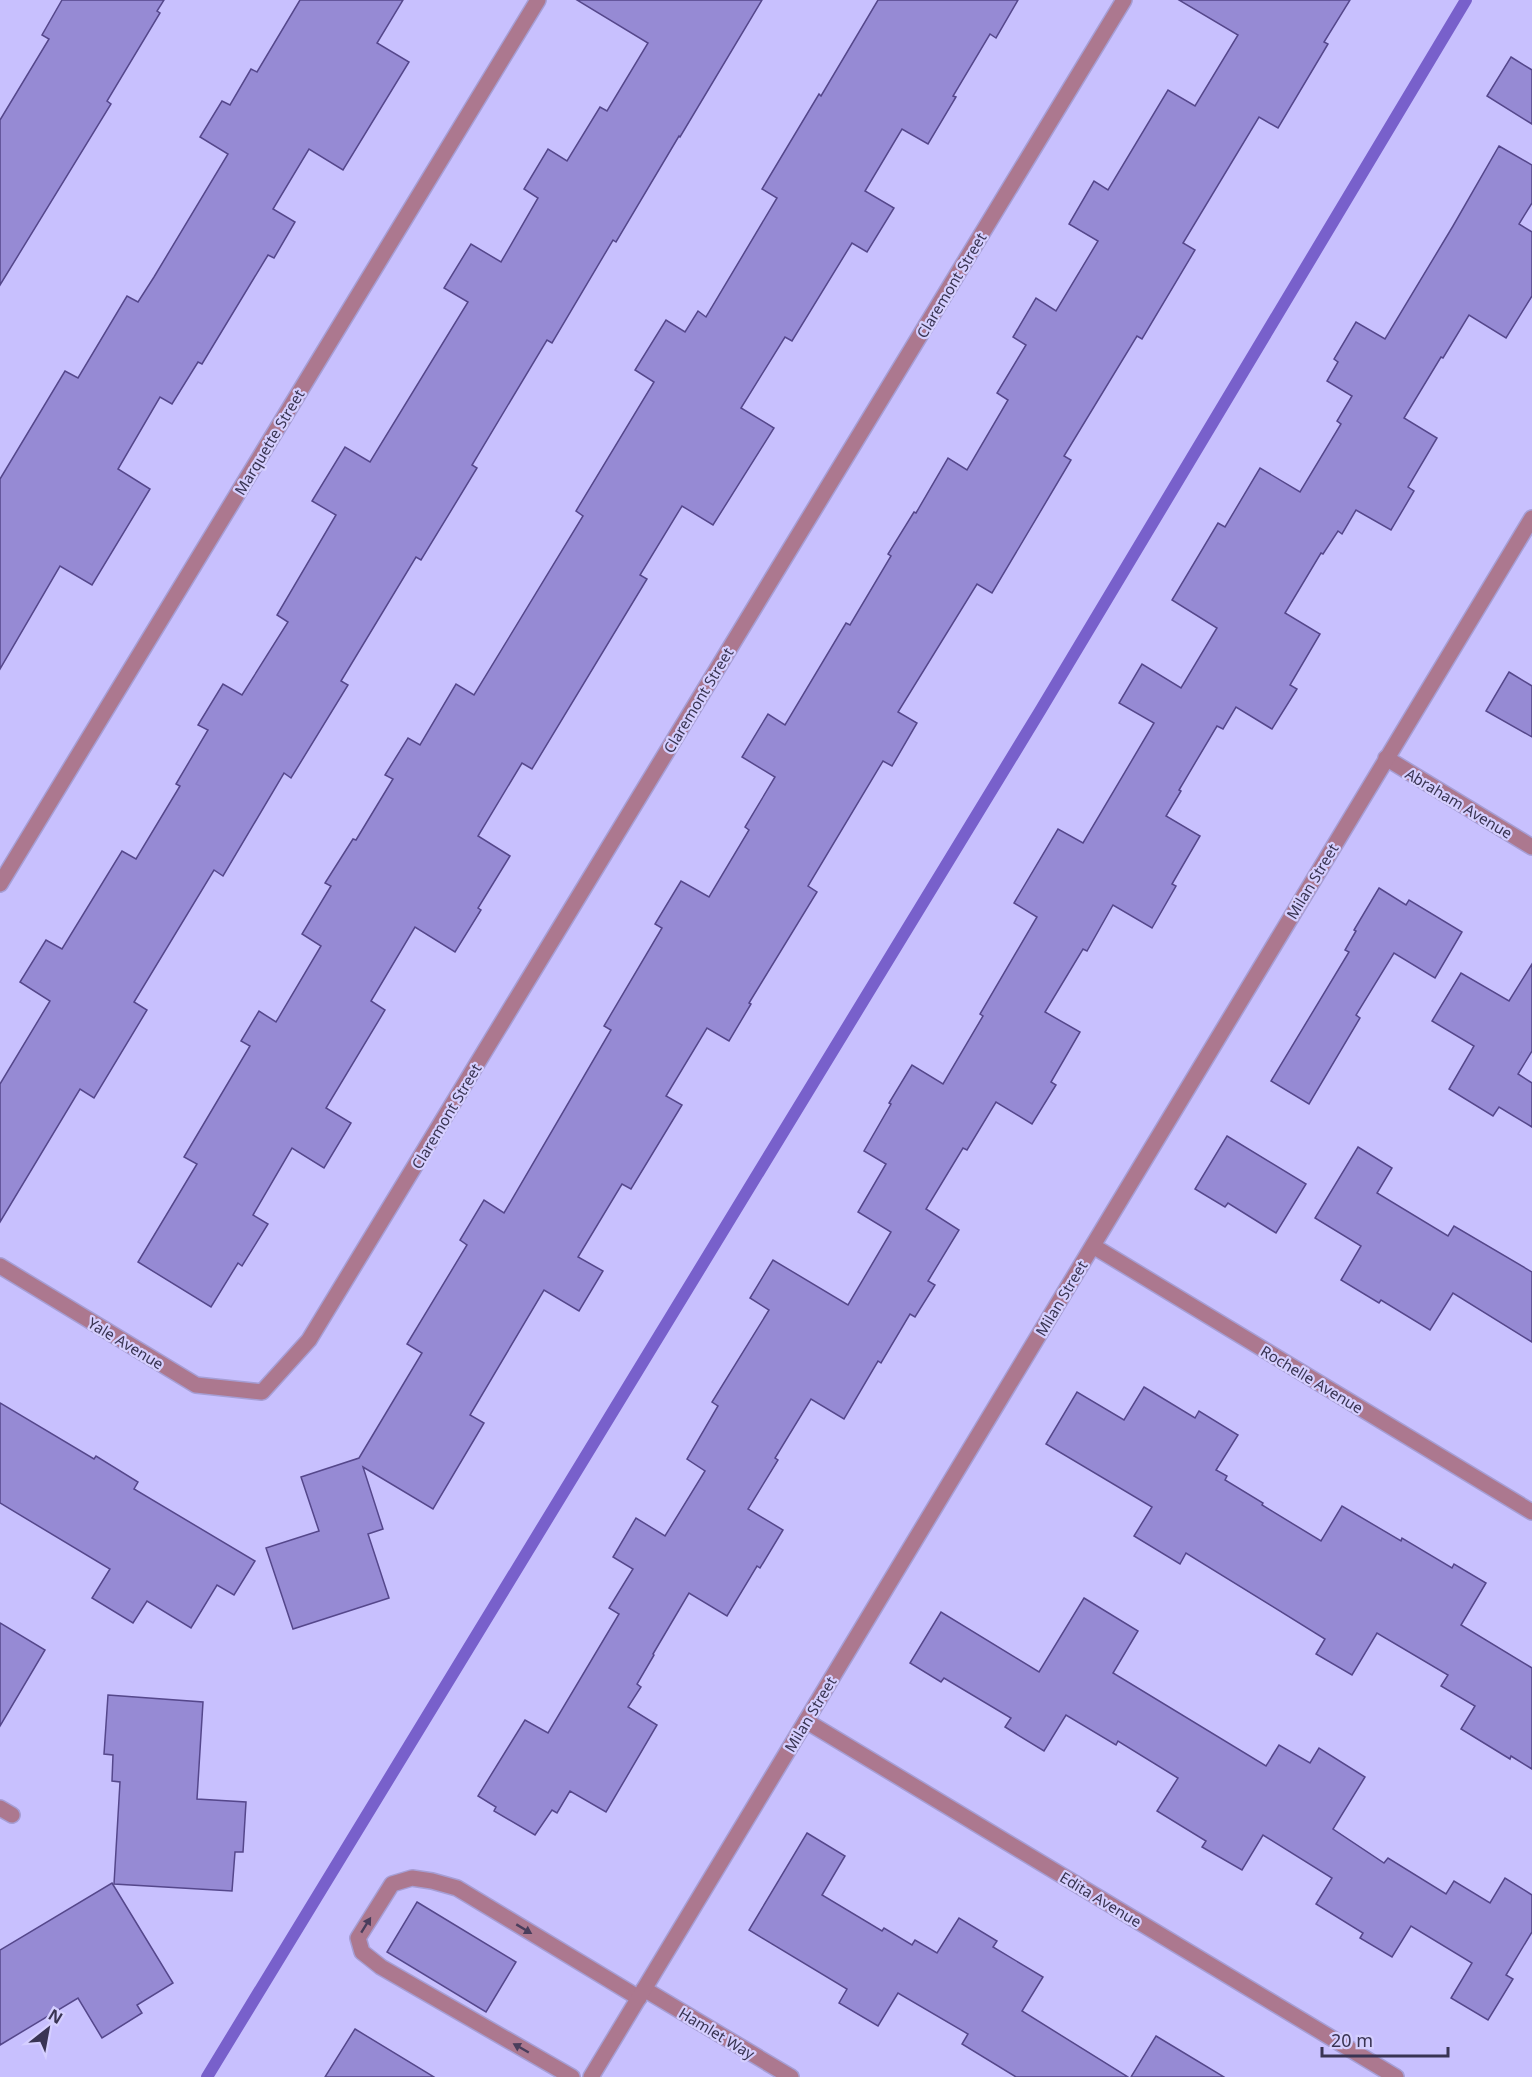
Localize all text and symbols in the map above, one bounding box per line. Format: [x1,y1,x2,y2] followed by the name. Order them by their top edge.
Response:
[912,228,991,341] street label: Claremont Street
[230,385,309,499] street label: Marquette Street
[659,643,738,756] street label: Claremont Street
[1402,763,1516,843] street label: Abraham Avenue
[1282,839,1343,922] street label: Milan Street
[407,1059,486,1172] street label: Claremont Street
[1031,1256,1092,1339] street label: Milan Street
[84,1313,168,1373] street label: Yale Avenue
[1257,1341,1367,1417] street label: Rochelle Avenue
[780,1672,841,1755] street label: Milan Street
[1056,1867,1146,1931] street label: Edita Avenue
[360,1917,371,1933] one-way arrow
[516,1923,532,1934] one-way arrow
[18,1999,78,2059] north arrow
[44,2003,67,2029] text: N
[675,2003,759,2064] street label: Hamlet Way
[1322,2020,1448,2058] scale bar
[1331,2028,1373,2052] text: 20 m
[512,2043,529,2053] one-way arrow

